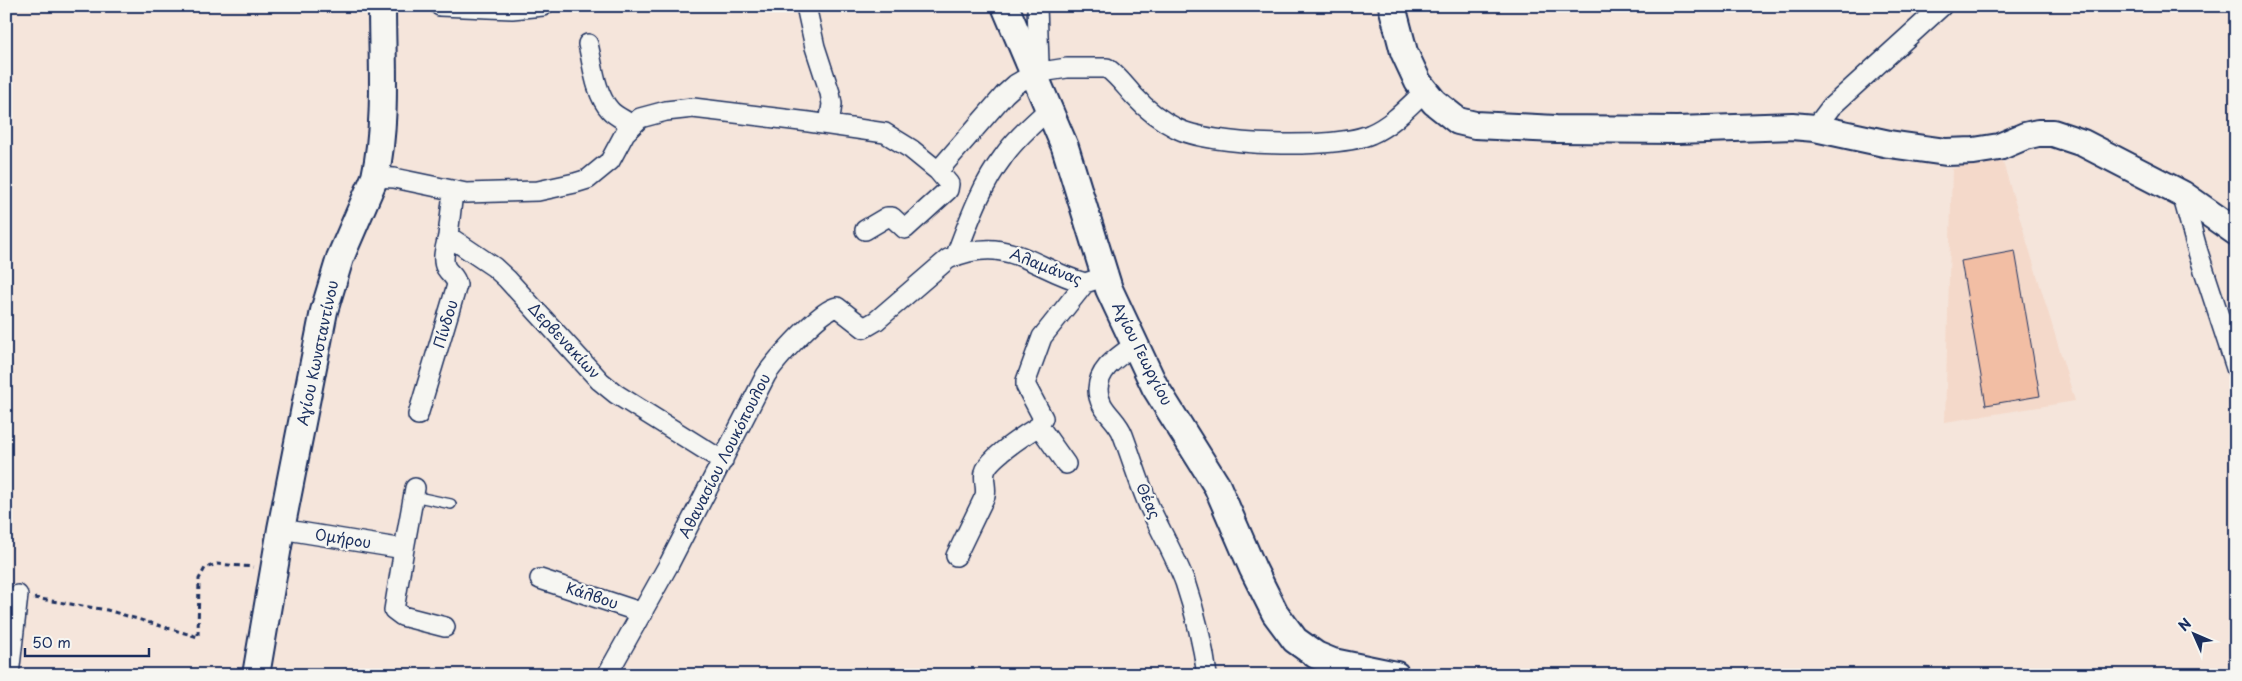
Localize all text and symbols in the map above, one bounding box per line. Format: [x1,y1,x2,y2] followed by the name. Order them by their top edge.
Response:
[1007,241,1086,290] street label: Αλαμάνας
[290,278,343,428] street label: Αγίου Κωνσταντίνου
[426,296,463,351] street label: Πίνδου
[524,297,607,383] street label: Δερβενακίων
[1107,298,1179,409] street label: Αγίου Γεωργίου
[672,369,775,542] street label: Αθανασίου Λουκόπουλου
[1131,479,1168,522] street label: Θέας
[313,522,373,553] street label: Ομήρου
[563,575,622,614] street label: Κάλβου
[2170,608,2220,658] north arrow
[2173,613,2196,636] text: N
[25,626,149,658] scale bar
[32,630,71,653] text: 50 m

